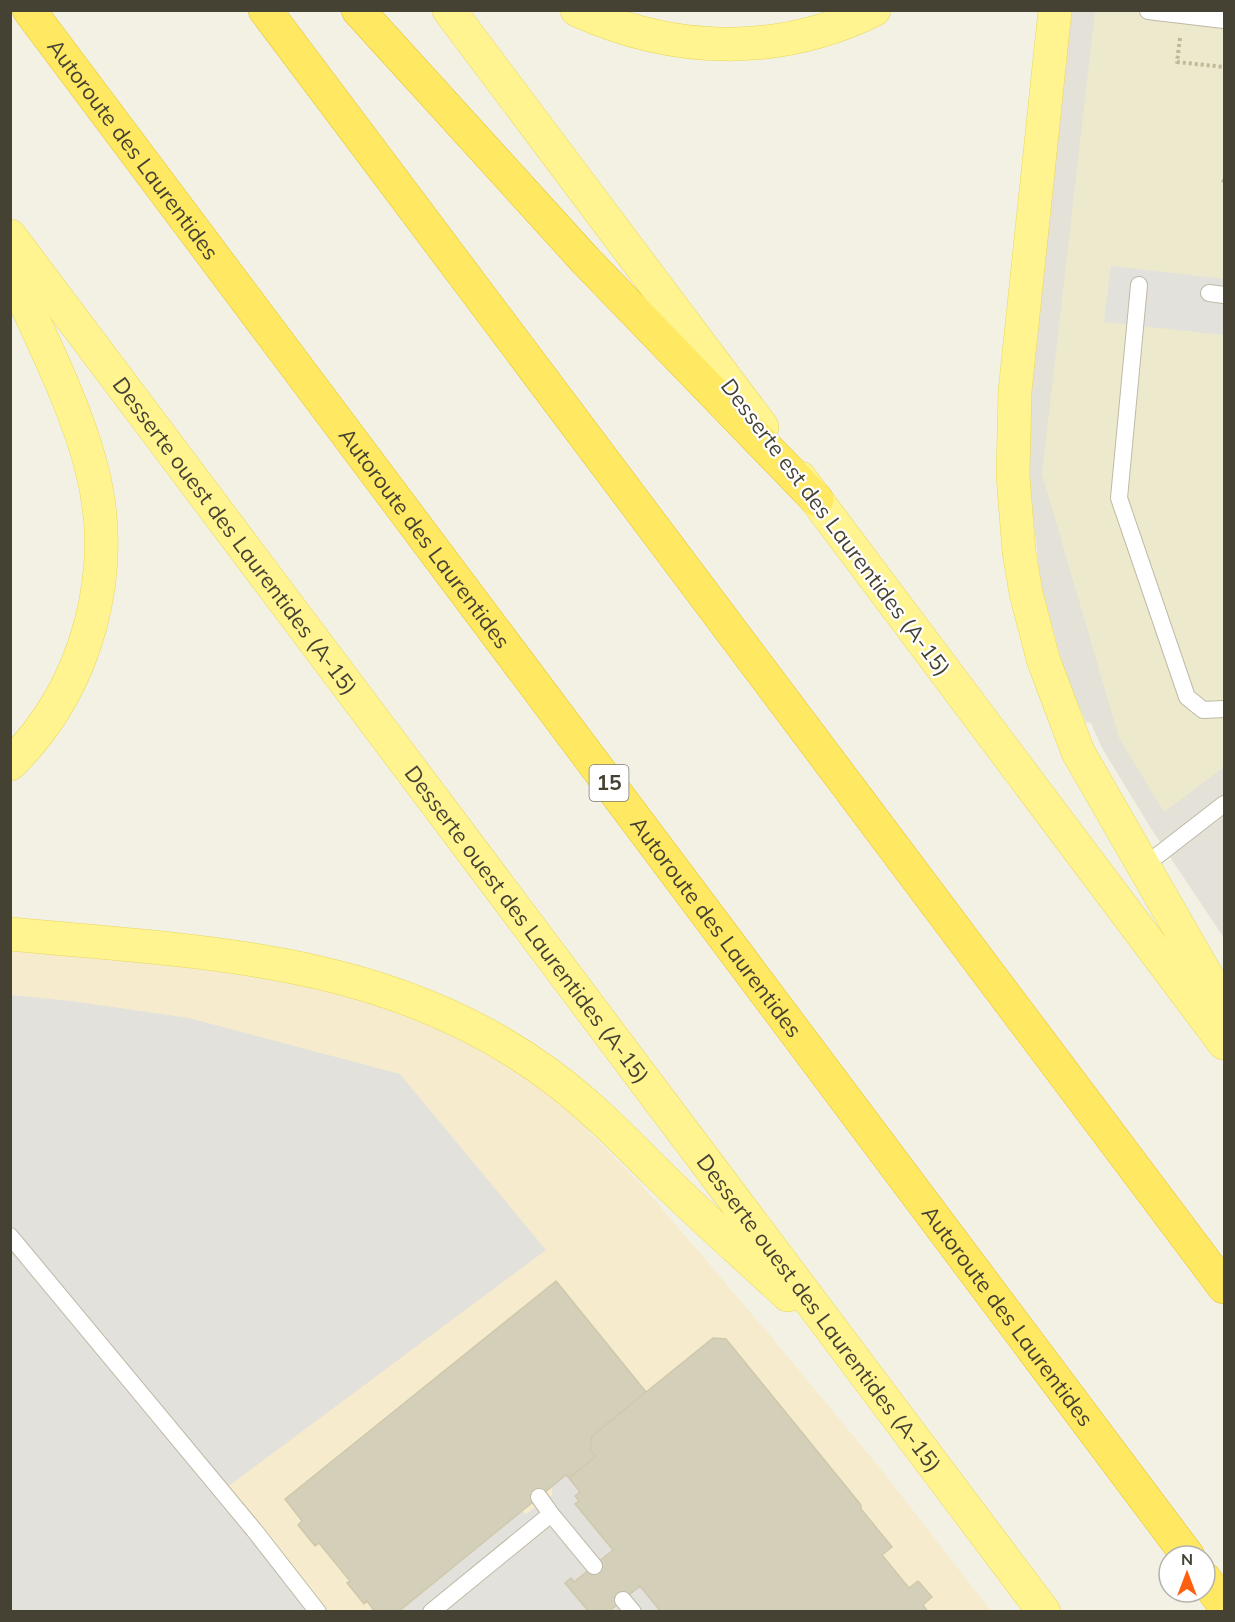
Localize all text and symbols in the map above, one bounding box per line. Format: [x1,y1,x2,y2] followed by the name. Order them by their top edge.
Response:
[41,33,225,265] street label: Autoroute des Laurentides
[107,371,364,700] street label: Desserte ouest des Laurentides (A-15)
[715,373,957,681] street label: Desserte est des Laurentides (A-15)
[333,422,517,654] street label: Autoroute des Laurentides
[399,760,656,1089] street label: Desserte ouest des Laurentides (A-15)
[590,765,628,801] road number: 15
[625,811,808,1043] street label: Autoroute des Laurentides
[691,1148,948,1477] street label: Desserte ouest des Laurentides (A-15)
[916,1200,1100,1432] street label: Autoroute des Laurentides
[1157,1544,1217,1604] north arrow
[1181,1549,1193,1569] text: N

